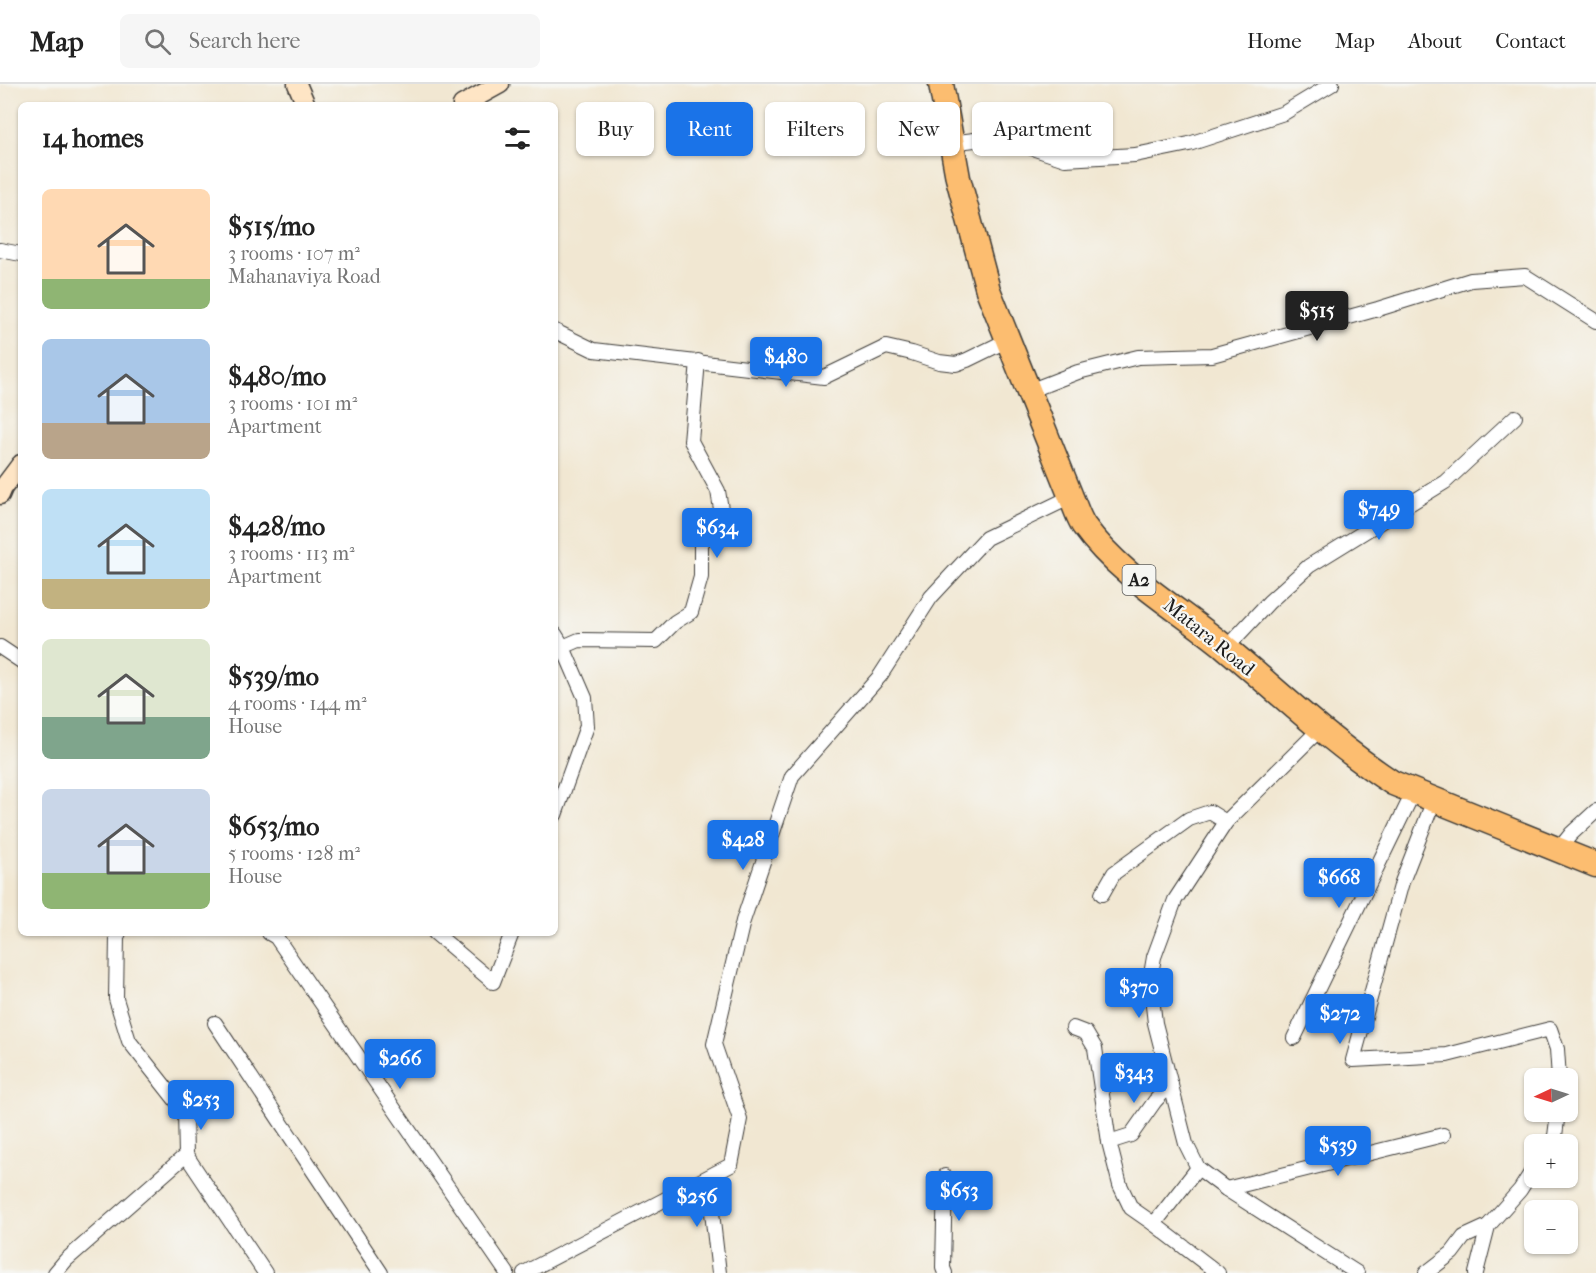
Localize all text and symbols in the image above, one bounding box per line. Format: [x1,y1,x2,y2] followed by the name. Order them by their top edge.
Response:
[120,14,540,68] search box
[30,25,84,58] text: Map
[141,25,174,58] icon: search
[189,28,300,54] text: Search here
[1247,29,1302,53] text: Home
[1335,29,1375,53] text: Map
[1408,29,1462,53] text: About
[1495,29,1566,53] text: Contact
[576,102,654,156] chip: Buy
[666,102,753,156] chip: Rent
[765,102,865,156] chip: Filters
[877,102,960,156] chip: New
[972,102,1113,156] chip: Apartment
[501,122,534,155] icon: filters
[42,123,144,154] text: 14 homes
[228,211,315,242] text: $515/mo
[90,213,162,285] icon: home
[228,242,360,265] text: 3 rooms · 107 m²
[228,265,381,288] text: Mahanaviya Road
[1281,291,1353,342] pin: $515
[1299,299,1335,322] text: $515
[750,337,822,388] pin: $480
[764,345,808,368] text: $480
[228,361,326,392] text: $480/mo
[90,363,162,435] icon: home
[228,392,357,415] text: 3 rooms · 101 m²
[228,415,322,438] text: Apartment
[1343,490,1415,541] pin: $749
[1358,498,1400,521] text: $749
[681,508,753,559] pin: $634
[228,511,325,542] text: $428/mo
[90,513,162,585] icon: home
[696,516,738,539] text: $634
[228,542,355,565] text: 3 rooms · 113 m²
[228,565,322,588] text: Apartment
[1122,565,1156,595] road number: A2
[1159,593,1260,681] street label: Matara Road
[228,661,319,692] text: $539/mo
[90,663,162,735] icon: home
[228,692,367,715] text: 4 rooms · 144 m²
[228,715,282,738] text: House
[228,811,319,842] text: $653/mo
[90,813,162,885] icon: home
[707,820,779,871] pin: $428
[721,828,765,851] text: $428
[228,842,360,865] text: 5 rooms · 128 m²
[1303,858,1375,909] pin: $668
[228,865,282,888] text: House
[1318,866,1360,889] text: $668
[1103,968,1175,1019] pin: $370
[1119,976,1159,999] text: $370
[1304,994,1376,1045] pin: $272
[1319,1002,1361,1025] text: $272
[364,1039,436,1090] pin: $266
[379,1047,421,1070] text: $266
[1098,1053,1170,1104] pin: $343
[1114,1061,1154,1084] text: $343
[1524,1068,1578,1122] north arrow
[1524,1068,1578,1254] map controls
[165,1080,237,1131] pin: $253
[182,1088,220,1111] text: $253
[1302,1126,1374,1177] pin: $539
[1319,1134,1357,1157] text: $539
[1524,1134,1578,1188] button: +
[923,1171,995,1222] pin: $653
[661,1177,733,1228] pin: $256
[940,1179,978,1202] text: $653
[677,1185,717,1208] text: $256
[1524,1200,1578,1254] button: −

